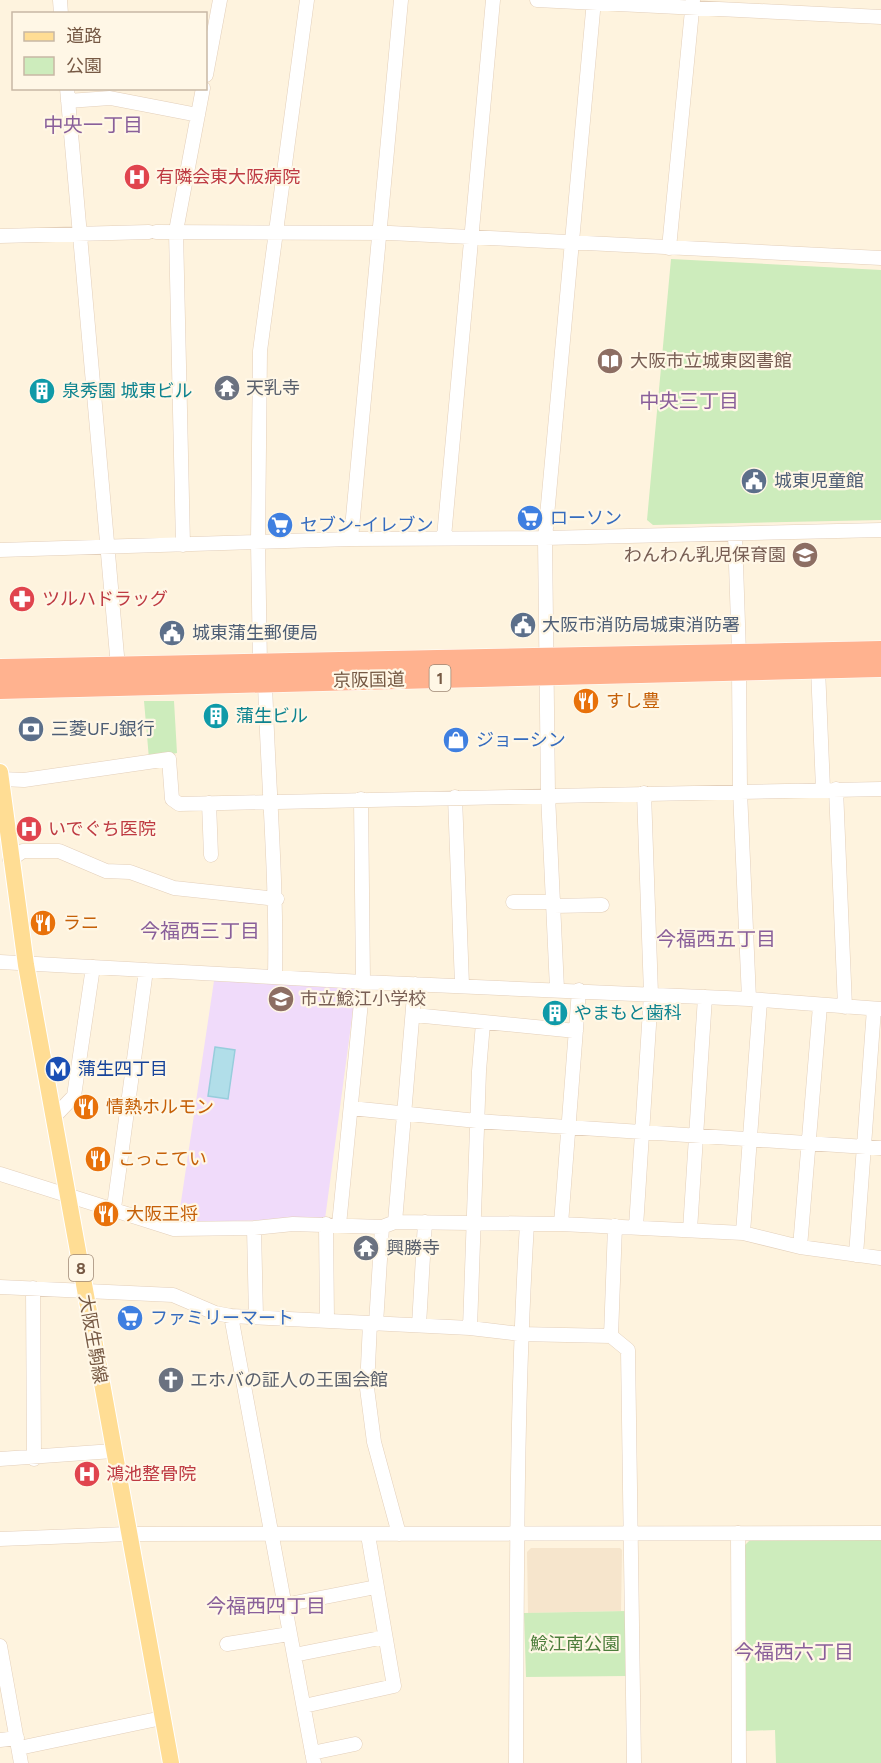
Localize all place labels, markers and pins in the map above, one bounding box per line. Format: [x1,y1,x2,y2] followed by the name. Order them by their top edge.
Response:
[122,162,152,192] hospital icon: 有隣会東大阪病院
[156,166,300,188] place label: 有隣会東大阪病院
[595,346,625,376] library icon: 大阪市立城東図書館
[630,350,792,372] place label: 大阪市立城東図書館
[212,373,242,403] temple icon: 天乳寺
[27,376,57,406] building icon: 泉秀園 城東ビル
[246,377,300,399] place label: 天乳寺
[62,380,192,402] place label: 泉秀園 城東ビル
[739,466,769,496] public building icon: 城東児童館
[774,470,864,492] place label: 城東児童館
[515,503,545,533] supermarket icon: ローソン
[550,507,622,529] place label: ローソン
[265,510,295,540] supermarket icon: セブン-イレブン
[300,514,434,536] place label: セブン-イレブン
[790,540,820,570] school or university icon: わんわん乳児保育園
[624,544,786,566] place label: わんわん乳児保育園
[7,584,37,614] pharmacy icon: ツルハドラッグ
[42,588,168,610] place label: ツルハドラッグ
[508,610,538,640] public building icon: 大阪市消防局城東消防署
[542,614,740,636] place label: 大阪市消防局城東消防署
[157,618,187,648] public building icon: 城東蒲生郵便局
[192,622,318,644] place label: 城東蒲生郵便局
[571,686,601,716] restaurant icon: すし豊
[606,690,660,712] place label: すし豊
[201,701,231,731] building icon: 蒲生ビル
[236,705,308,727] place label: 蒲生ビル
[16,714,46,744] bank icon: 三菱UFJ銀行
[51,718,155,740] place label: 三菱UFJ銀行
[441,725,471,755] shop icon: ジョーシン
[476,729,566,751] place label: ジョーシン
[14,814,44,844] hospital icon: いでぐち医院
[48,818,156,840] place label: いでぐち医院
[28,908,58,938] restaurant icon: ラニ
[63,912,99,934] place label: ラニ
[266,984,296,1014] school or university icon: 市立鯰江小学校
[300,988,426,1010] place label: 市立鯰江小学校
[540,998,570,1028] building icon: やまもと歯科
[574,1002,682,1024] place label: やまもと歯科
[43,1054,73,1084] metro station icon: 蒲生四丁目
[78,1058,168,1080] place label: 蒲生四丁目
[71,1092,101,1122] restaurant icon: 情熱ホルモン
[106,1096,214,1118] place label: 情熱ホルモン
[83,1144,113,1174] restaurant icon: こっこてい
[118,1148,207,1170] place label: こっこてい
[91,1199,121,1229] restaurant icon: 大阪王将
[126,1203,198,1225] place label: 大阪王将
[351,1233,381,1263] temple icon: 興勝寺
[386,1237,440,1259] place label: 興勝寺
[115,1303,145,1333] supermarket icon: ファミリーマート
[150,1307,294,1329] place label: ファミリーマート
[156,1365,186,1395] church icon: エホバの証人の王国会館
[190,1369,388,1391] place label: エホバの証人の王国会館
[72,1459,102,1489] hospital icon: 鴻池整骨院
[106,1463,196,1485] place label: 鴻池整骨院

